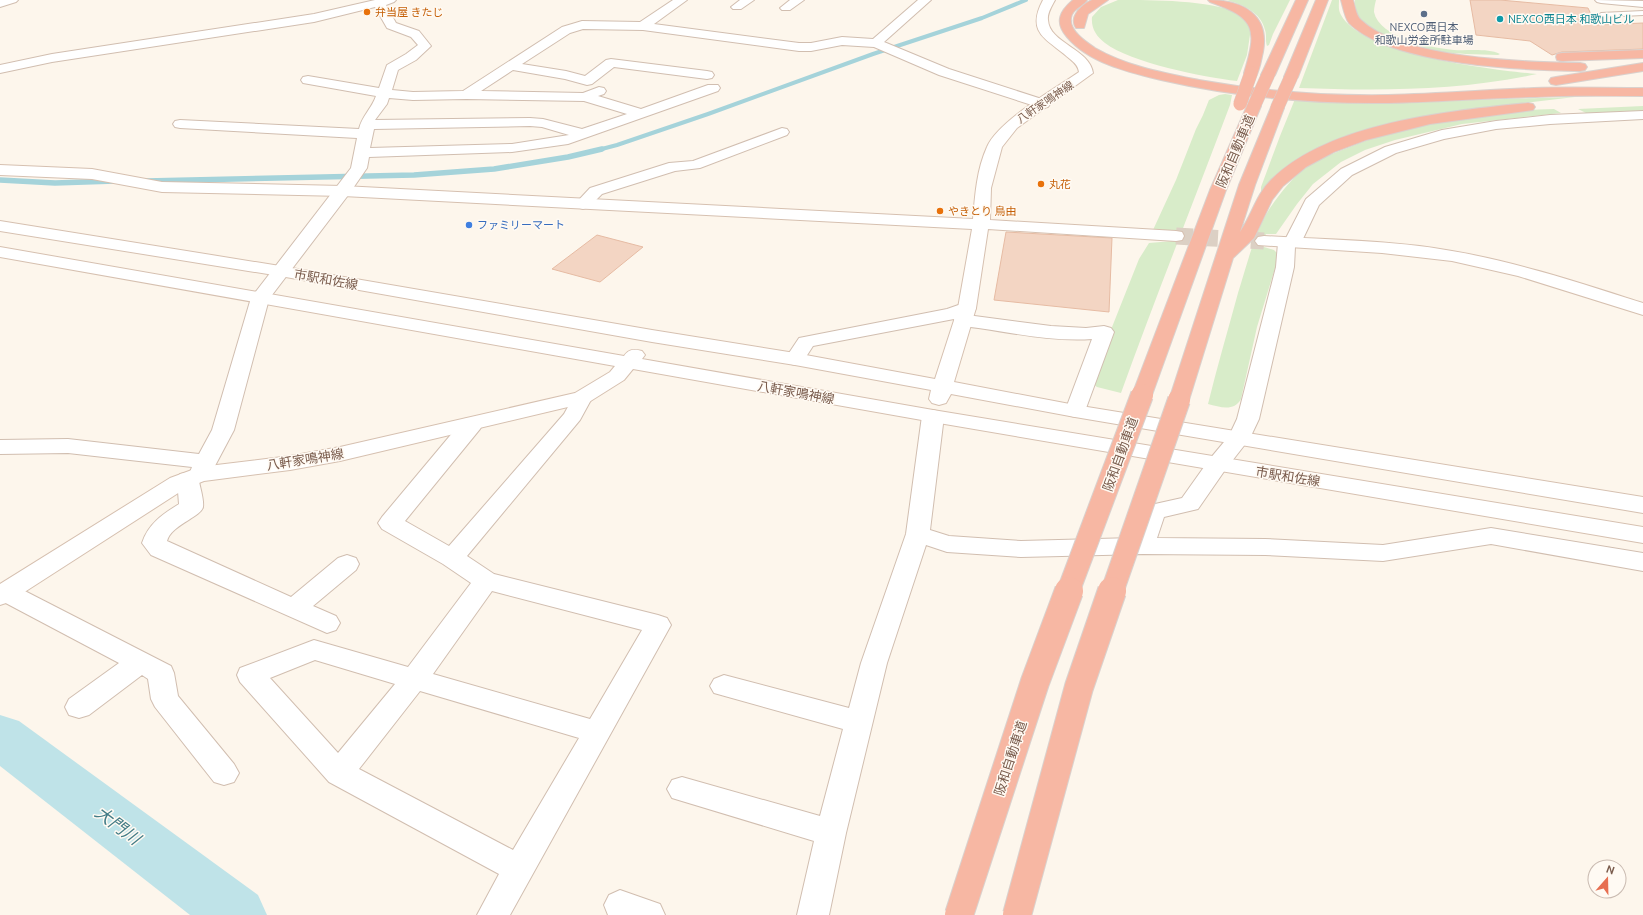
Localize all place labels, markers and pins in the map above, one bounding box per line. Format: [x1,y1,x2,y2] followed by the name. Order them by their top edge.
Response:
[375,6,444,18] place label: 弁当屋 きたじ
[362,7,372,17] marker: 弁当屋 きたじ
[1419,9,1429,19] marker: NEXCO西日本 和歌山労金所駐車場
[1508,13,1634,25] place label: NEXCO西日本 和歌山ビル
[1495,14,1505,24] marker: NEXCO西日本 和歌山ビル
[1375,21,1474,46] place label: NEXCO西日本 和歌山労金所駐車場
[1049,178,1071,190] place label: 丸花
[1036,179,1046,189] marker: 丸花
[948,205,1017,217] place label: やきとり 鳥由
[935,206,945,216] marker: やきとり 鳥由
[477,219,565,231] place label: ファミリーマート
[464,220,474,230] marker: ファミリーマート

